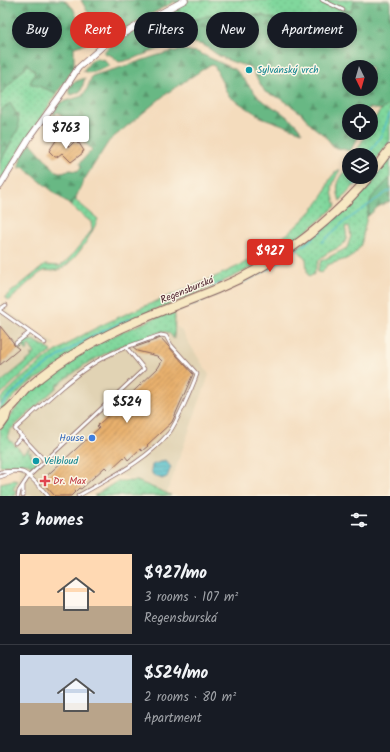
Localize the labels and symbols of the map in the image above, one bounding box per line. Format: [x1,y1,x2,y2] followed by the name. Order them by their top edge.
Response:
[342,60,378,96] north arrow
[257,62,319,78] place label: Sylvánský vrch
[244,65,254,75] marker: Sylvánský vrch
[42,116,90,150] pin: $763
[246,239,294,273] pin: $927
[158,272,217,308] street label: Regensburská
[103,390,151,424] pin: $524
[59,430,84,446] place label: House
[87,433,97,443] marker: House
[44,453,79,469] place label: Velbloud
[31,456,41,466] marker: Velbloud
[53,473,87,489] place label: Dr. Max
[40,476,50,486] marker: Dr. Max

